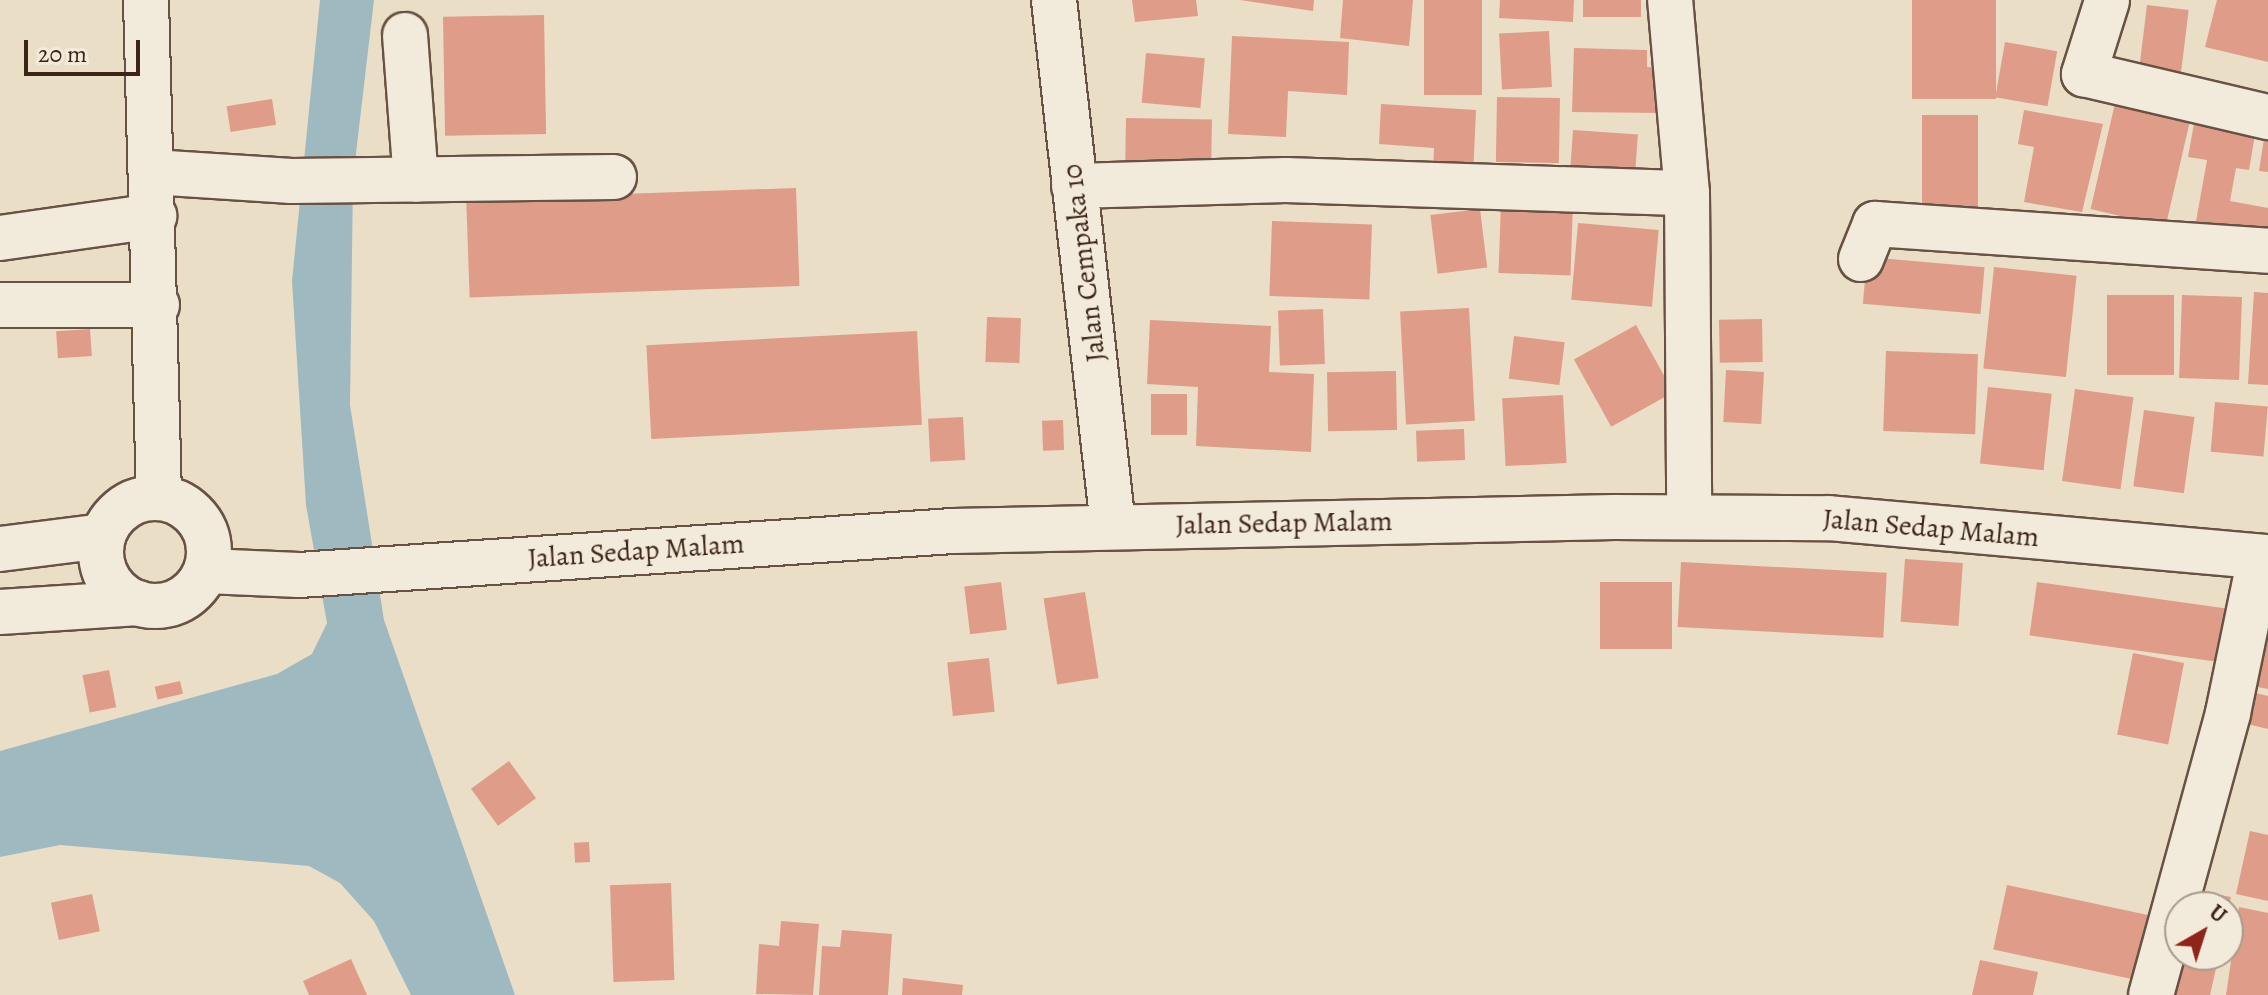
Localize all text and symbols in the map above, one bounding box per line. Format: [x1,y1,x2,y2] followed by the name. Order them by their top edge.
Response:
[28,24,144,74] scale bar
[38,38,87,70] text: 20 m
[1055,162,1113,364] street label: Jalan Cempaka 10
[1821,502,2041,554] street label: Jalan Sedap Malam
[1175,504,1393,542] street label: Jalan Sedap Malam
[527,527,745,575] street label: Jalan Sedap Malam
[2164,891,2244,971] north arrow
[2203,898,2233,930] text: U

